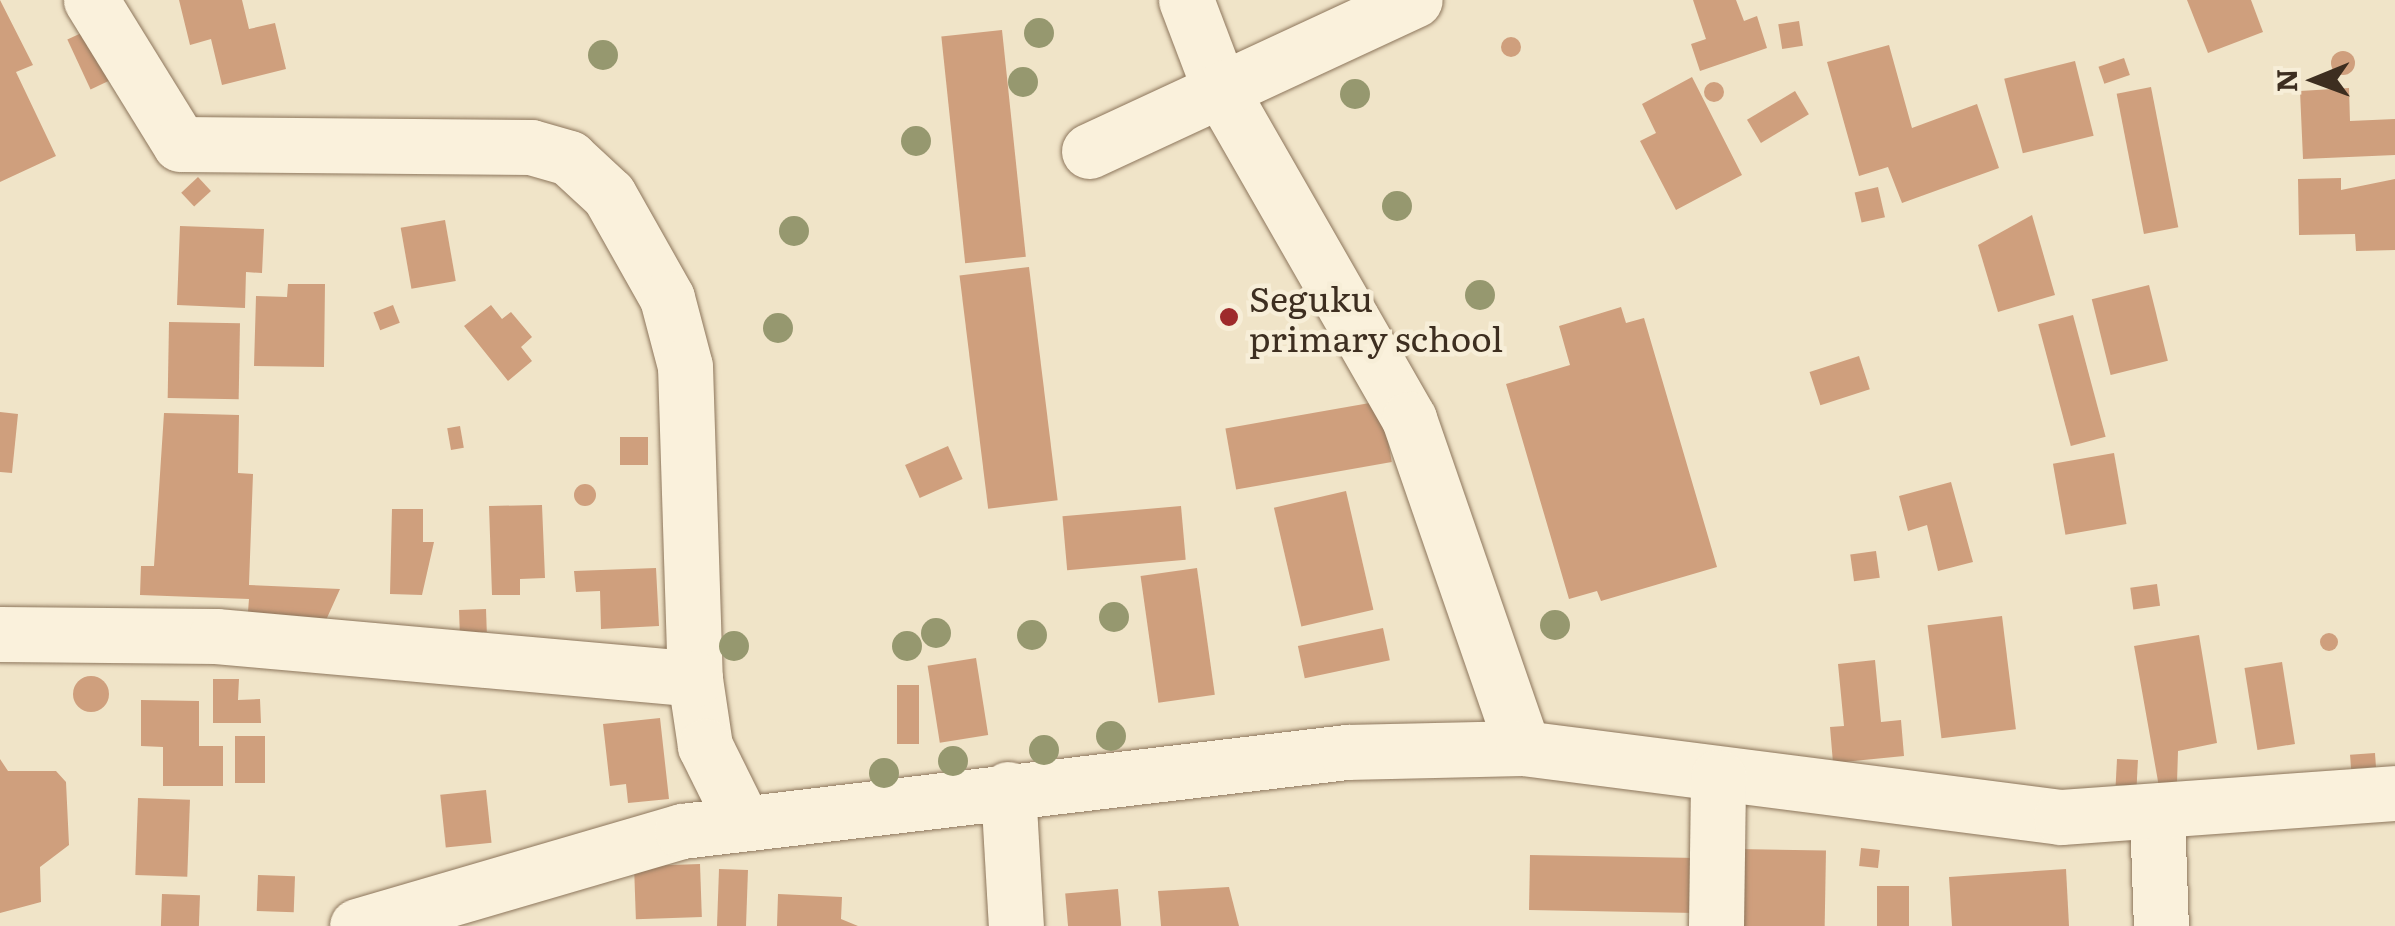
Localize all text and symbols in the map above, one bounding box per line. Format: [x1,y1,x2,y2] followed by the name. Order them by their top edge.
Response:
[2265,30,2365,130] north arrow
[2264,68,2306,93] text: N
[1249,276,1503,358] place label: Seguku primary school
[1218,306,1240,328] marker: Seguku primary school

